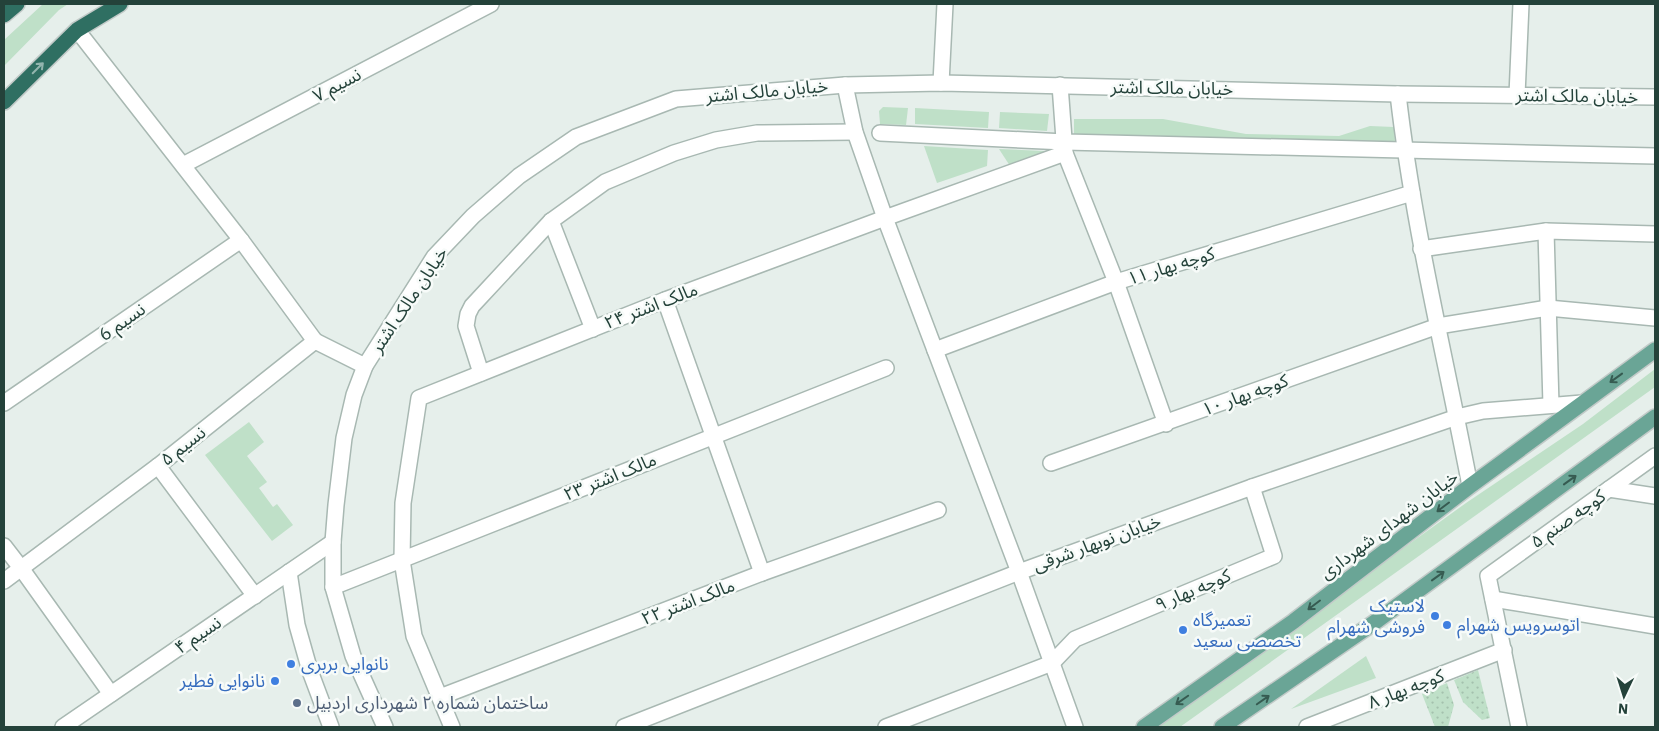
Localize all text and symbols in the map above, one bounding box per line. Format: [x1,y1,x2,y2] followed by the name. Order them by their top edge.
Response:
[32,62,45,74] one-way arrow
[309,62,366,109] street label: نسیم ۷
[704,74,829,107] street label: خیابان مالک اشتر
[1110,75,1234,100] street label: خیابان مالک اشتر
[1515,83,1639,108] street label: خیابان مالک اشتر
[1124,241,1218,290] street label: کوچه بهار ۱۱
[364,242,452,358] street label: خیابان مالک اشتر
[601,277,701,334] street label: مالک اشتر ۲۴
[94,297,151,348] street label: نسیم 6
[1199,368,1292,421] street label: کوچه بهار ۱۰
[1609,373,1623,383] one-way arrow
[155,421,211,472] street label: نسیم ۵
[560,447,660,506] street label: مالک اشتر ۲۳
[1315,465,1462,584] street label: خیابان شهدای شهرداری
[1563,475,1577,485] one-way arrow
[1526,484,1611,554] street label: کوچه صنم ۵
[1437,501,1450,512] one-way arrow
[1030,509,1164,576] street label: خیابان نوبهار شرقی
[1152,563,1235,616] street label: کوچه بهار ۹
[1431,571,1445,581] one-way arrow
[638,573,738,630] street label: مالک اشتر ۲۲
[1327,594,1425,641] place label: لاستیک فروشی شهرام
[1308,600,1321,611] one-way arrow
[1193,608,1301,652] place label: تعمیرگاه تخصصی سعید
[1429,610,1441,622] marker: لاستیک فروشی شهرام
[170,611,227,660] street label: نسیم ۴
[1457,613,1580,639] place label: اتوسرویس شهرام
[1441,619,1453,631] marker: اتوسرویس شهرام
[1177,624,1189,636] marker: تعمیرگاه تخصصی سعید
[301,652,389,675] place label: نانوایی بربری
[285,658,297,670] marker: نانوایی بربری
[1364,663,1448,714] street label: کوچه بهار ۸
[179,669,265,692] place label: نانوایی فطیر
[1599,671,1649,721] north arrow
[269,675,281,687] marker: نانوایی فطیر
[307,691,548,714] place label: ساختمان شماره ۲ شهرداری اردبیل
[1175,695,1189,705] one-way arrow
[1255,695,1269,705] one-way arrow
[291,697,303,709] marker: ساختمان شماره ۲ شهرداری اردبیل
[1617,700,1629,718] text: N

